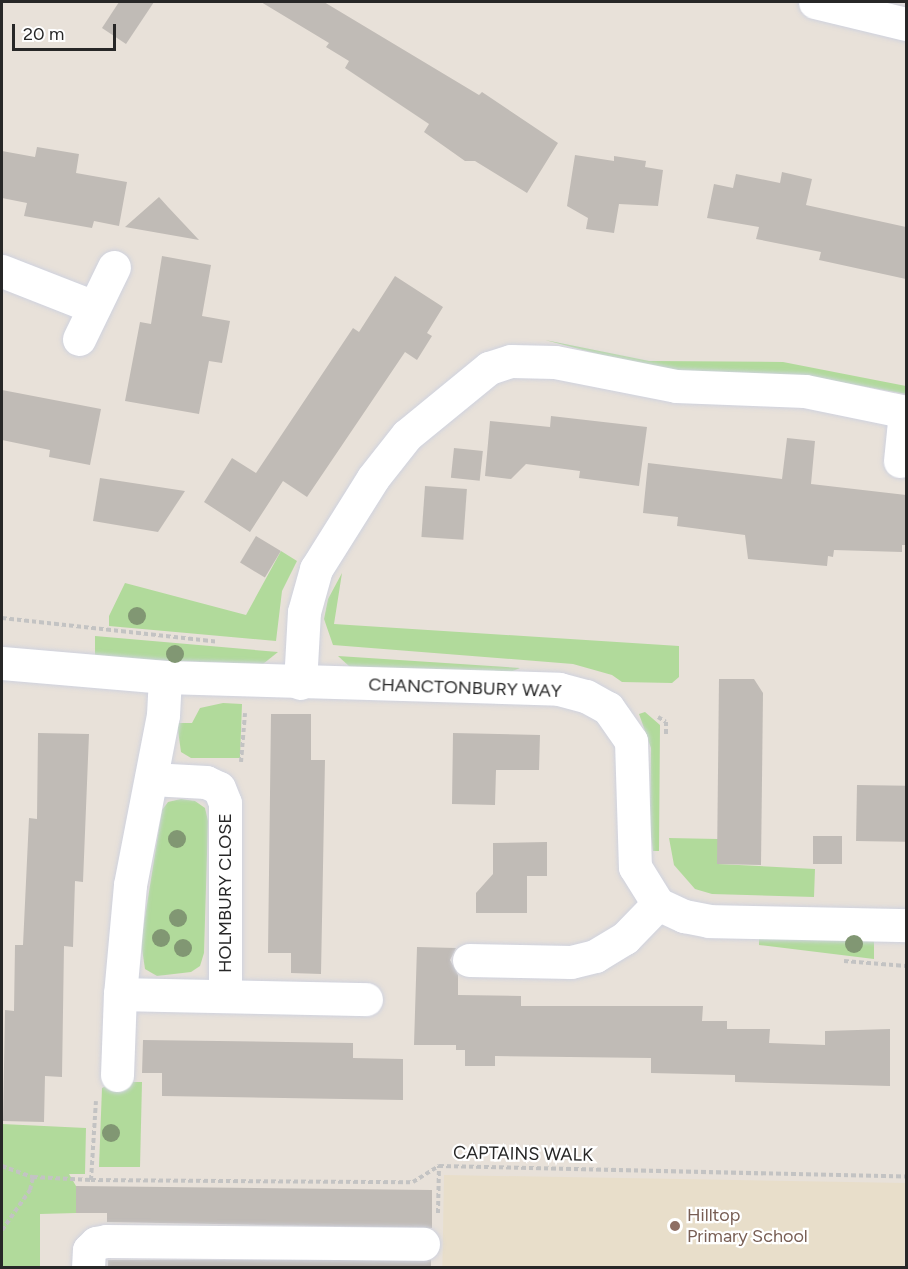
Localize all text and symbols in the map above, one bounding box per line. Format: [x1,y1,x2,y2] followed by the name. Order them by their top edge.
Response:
[15,12,118,50] scale bar
[23,23,64,45] text: 20 m
[368,674,562,702] street label: CHANCTONBURY WAY
[214,813,236,973] street label: HOLMBURY CLOSE
[453,1142,593,1166] street label: CAPTAINS WALK
[687,1205,808,1248] place label: Hilltop Primary School
[668,1219,682,1233] marker: Hilltop Primary School

